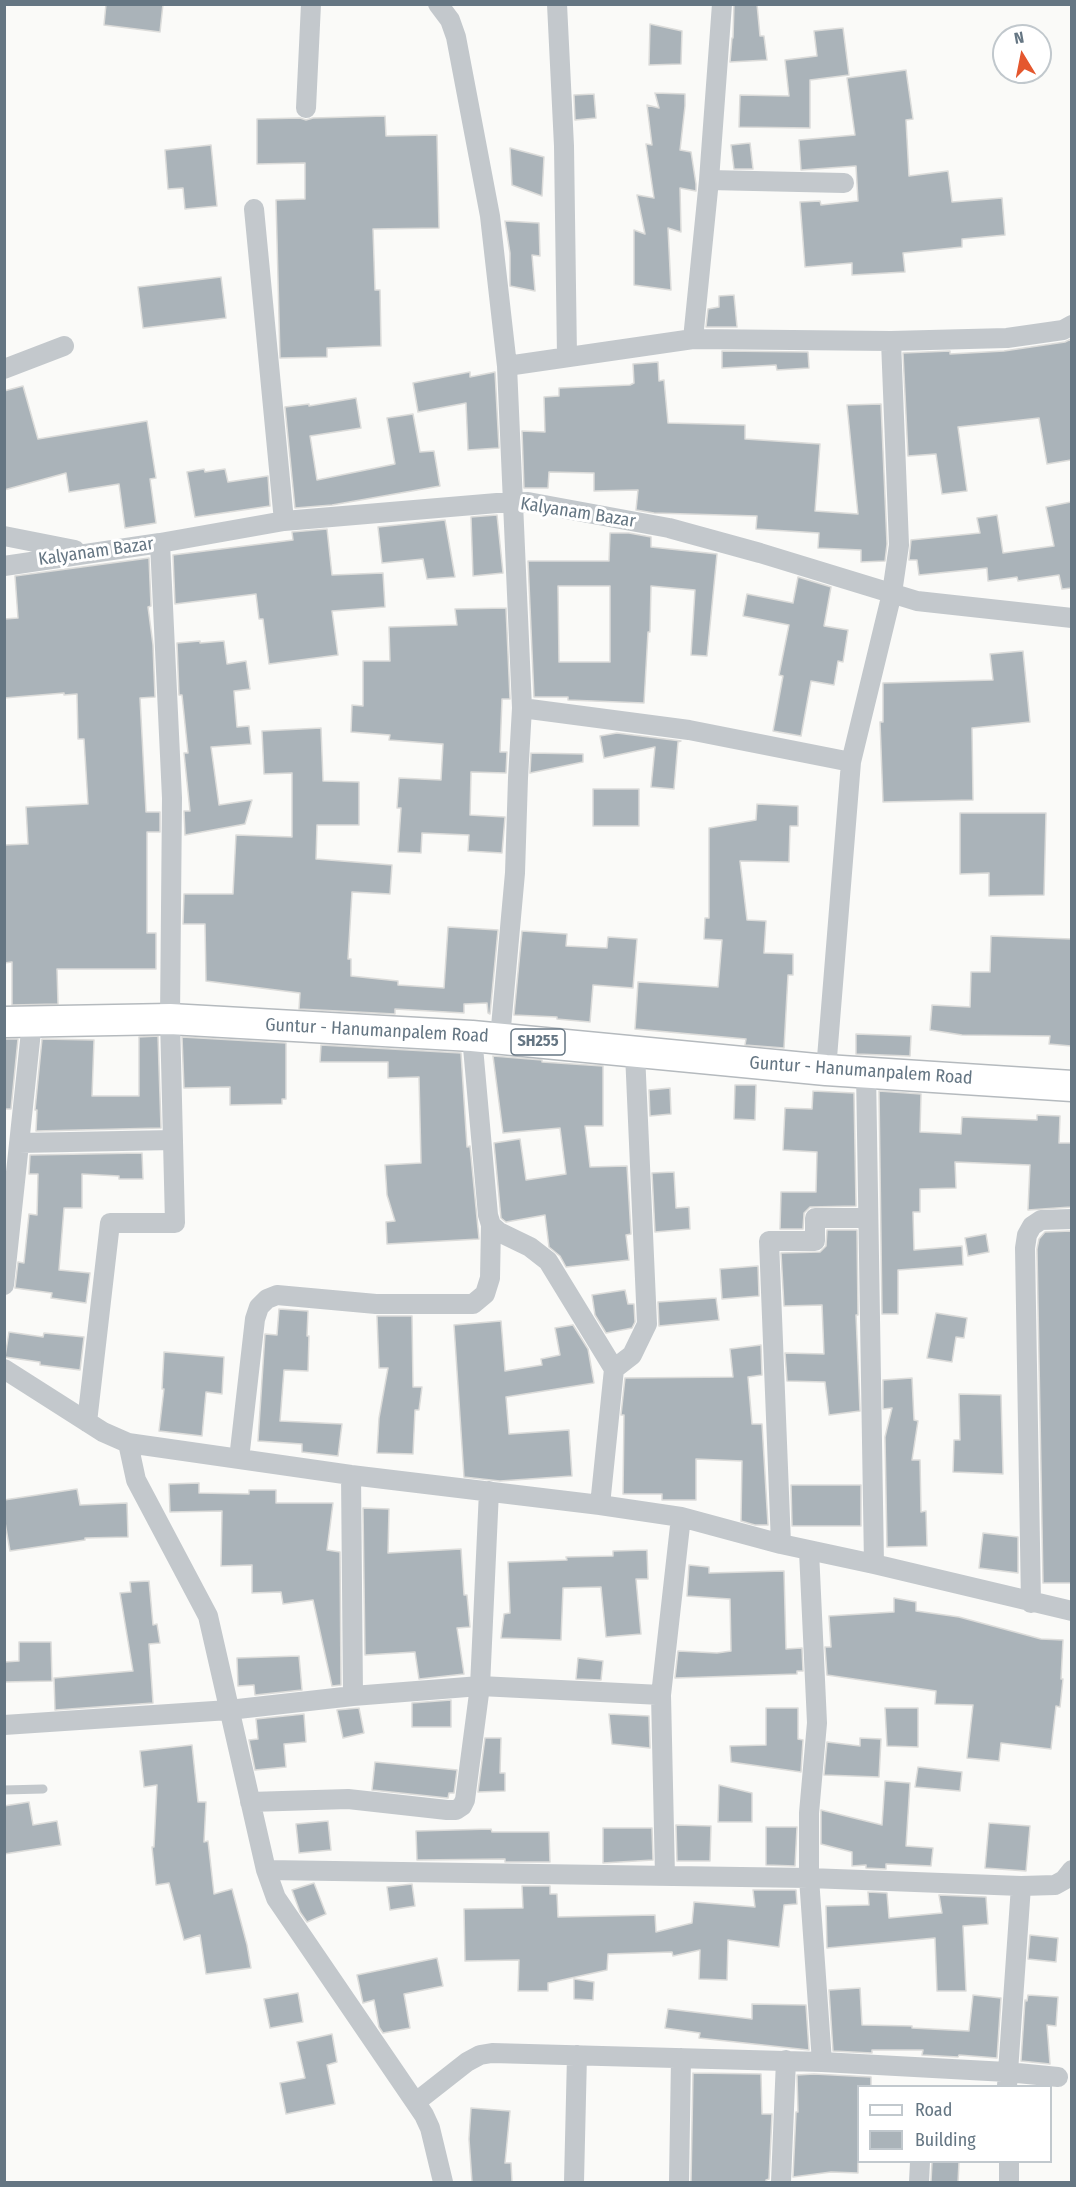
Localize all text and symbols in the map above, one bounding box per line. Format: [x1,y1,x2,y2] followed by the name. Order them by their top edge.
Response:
[992,24,1052,84] north arrow
[1013,28,1026,48] text: N
[519,493,637,533] street label: Kalyanam Bazar
[37,533,155,571] street label: Kalyanam Bazar
[265,1014,489,1048] street label: Guntur - Hanumanpalem Road
[511,1029,565,1055] road number: SH255
[749,1052,973,1090] street label: Guntur - Hanumanpalem Road
[857,2085,1052,2163] legend
[915,2099,952,2121] text: Road
[915,2129,976,2151] text: Building

